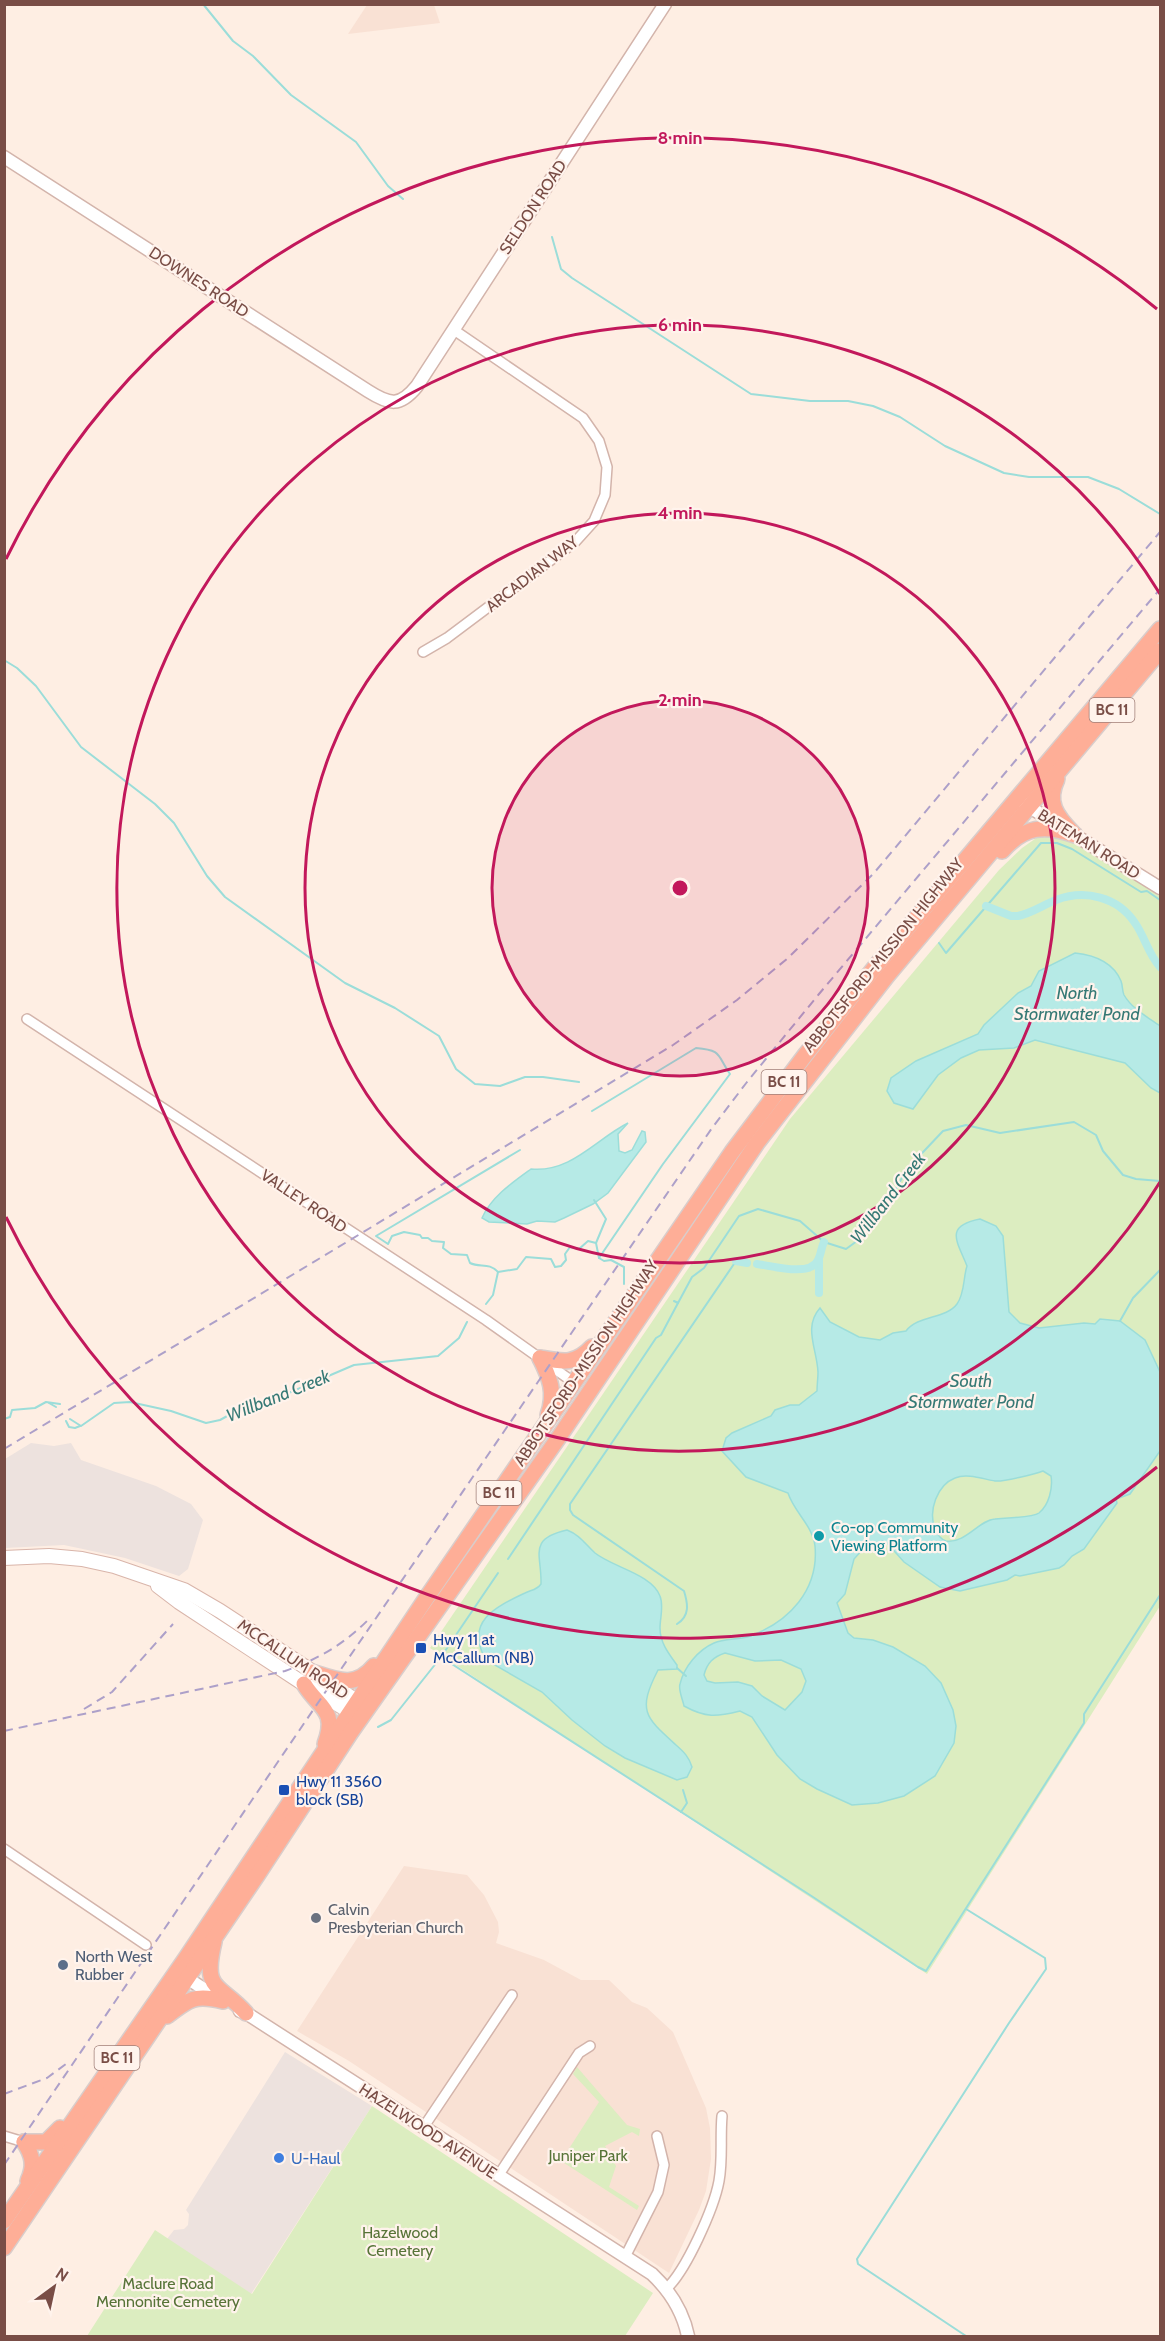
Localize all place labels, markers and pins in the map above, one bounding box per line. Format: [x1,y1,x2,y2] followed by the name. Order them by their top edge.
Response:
[670,878,690,898] centre of rings
[831,1518,958,1555] place label: Co-op Community Viewing Platform
[812,1529,826,1543] marker: Co-op Community Viewing Platform
[433,1630,534,1667] place label: Hwy 11 at McCallum (NB)
[414,1641,428,1655] marker: Hwy 11 at McCallum (NB)
[296,1772,382,1809] place label: Hwy 11 3560 block (SB)
[277,1783,291,1797] marker: Hwy 11 3560 block (SB)
[328,1900,463,1937] place label: Calvin Presbyterian Church
[309,1911,323,1925] marker: Calvin Presbyterian Church
[75,1947,153,1984] place label: North West Rubber
[56,1958,70,1972] marker: North West Rubber
[291,2149,341,2168] place label: U-Haul
[272,2151,286,2165] marker: U-Haul

